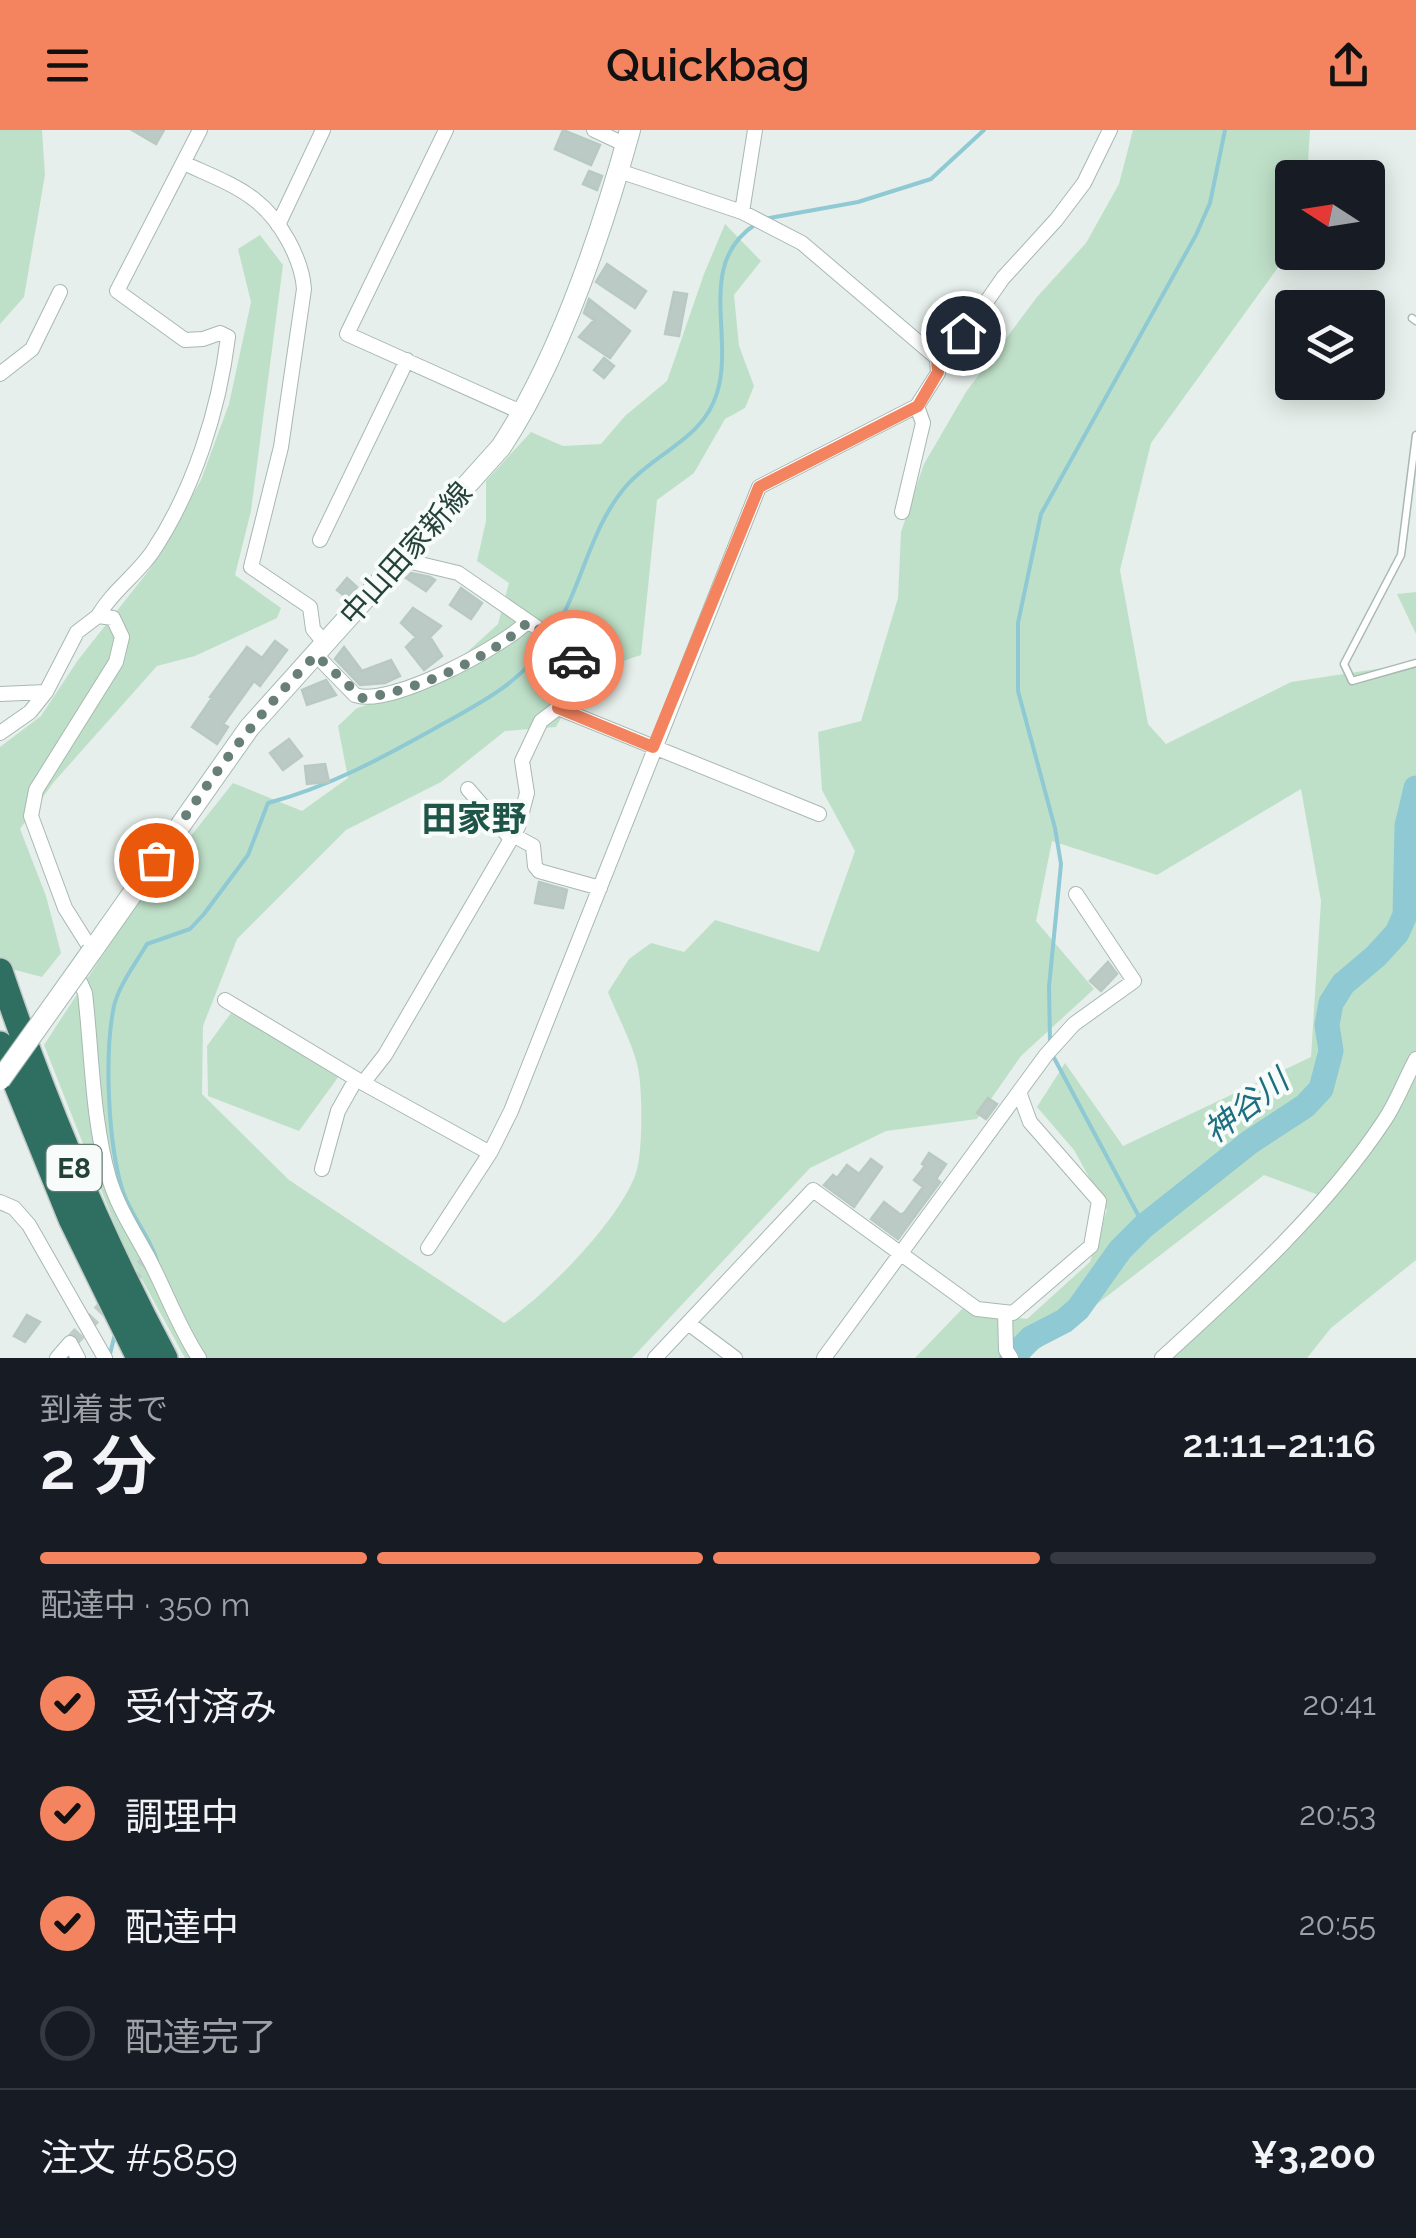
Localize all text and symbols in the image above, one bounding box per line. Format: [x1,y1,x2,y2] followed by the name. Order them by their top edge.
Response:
[40,38,95,93] icon: menu
[1321,38,1376,93] icon: share
[606,39,810,92] text: Quickbag
[1275,160,1385,270] north arrow
[1275,160,1385,400] map controls
[1275,290,1385,400] button: layers
[921,291,1006,376] pin
[936,306,991,361] icon: home
[332,475,479,632] street label: 中山田家新線
[524,610,624,710] courier
[547,633,602,688] icon: car
[421,798,527,839] district label: 田家野
[114,818,199,903] pin
[129,833,184,888] icon: bag
[1196,1060,1297,1150] water label: 神谷川
[46,1145,102,1191] road number: E8
[40,1390,168,1427] text: 到着まで
[1183,1421,1376,1466] text: 21:11–21:16
[40,1428,157,1504] text: 2 分
[40,1586,250,1623] text: 配達中 · 350 m
[40,1676,95,1731] icon: check
[125,1684,277,1729] text: 受付済み
[1303,1685,1376,1722] text: 20:41
[40,1786,95,1841] icon: check
[125,1794,239,1839] text: 調理中
[1299,1795,1376,1832] text: 20:53
[40,1896,95,1951] icon: check
[125,1904,239,1949] text: 配達中
[1299,1905,1376,1942] text: 20:55
[125,2014,277,2059] text: 配達完了
[1251,2132,1376,2177] text: ¥3,200
[40,2135,238,2180] text: 注文 #5859

